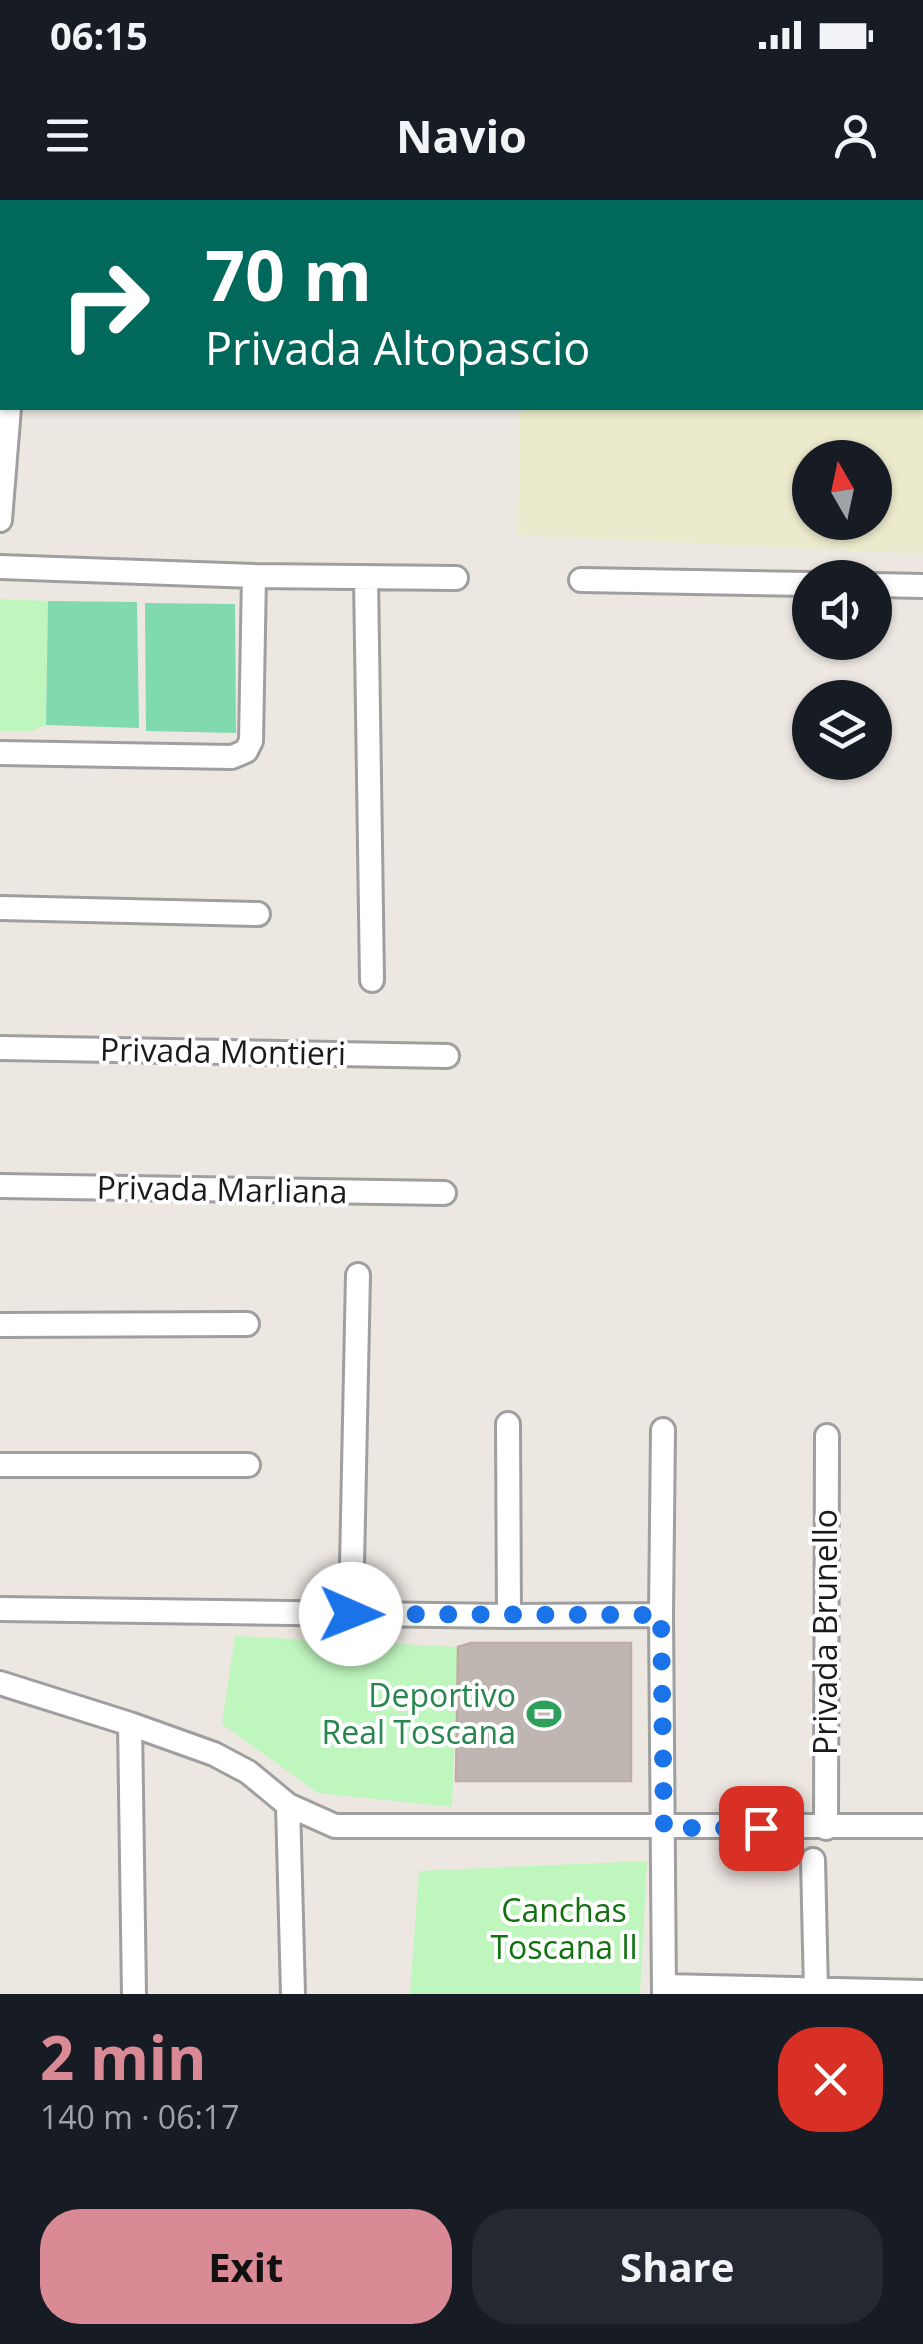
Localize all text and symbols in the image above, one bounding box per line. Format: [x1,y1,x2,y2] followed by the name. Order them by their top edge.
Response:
[50,9,148,61] text: 06:15
[396,105,527,166] text: Navio
[40,108,95,163] icon: menu
[828,108,883,163] icon: person
[205,226,372,322] text: 70 m
[40,240,170,370] icon: right
[205,317,590,378] text: Privada Altopascio
[792,440,892,540] north arrow
[792,440,892,780] map controls
[792,560,892,660] button: sound
[792,680,892,780] button: layers
[100,1027,346,1074] street label: Privada Montieri
[96,1165,348,1212] street label: Privada Marliana
[803,1509,846,1755] street label: Privada Brunello
[299,1562,403,1666] position arrow
[321,1673,516,1753] place label: Deportivo Real Toscana
[525,1695,563,1733] sports icon: Deportivo Real Toscana
[719,1786,804,1871] pin
[734,1801,789,1856] icon: arrive
[490,1888,638,1968] park label: Canchas Toscana ll
[40,2016,207,2098] text: 2 min
[778,2027,883,2132] button: close
[40,2095,239,2138] text: 140 m · 06:17
[40,2209,452,2324] button: Exit
[472,2209,883,2324] button: Share

